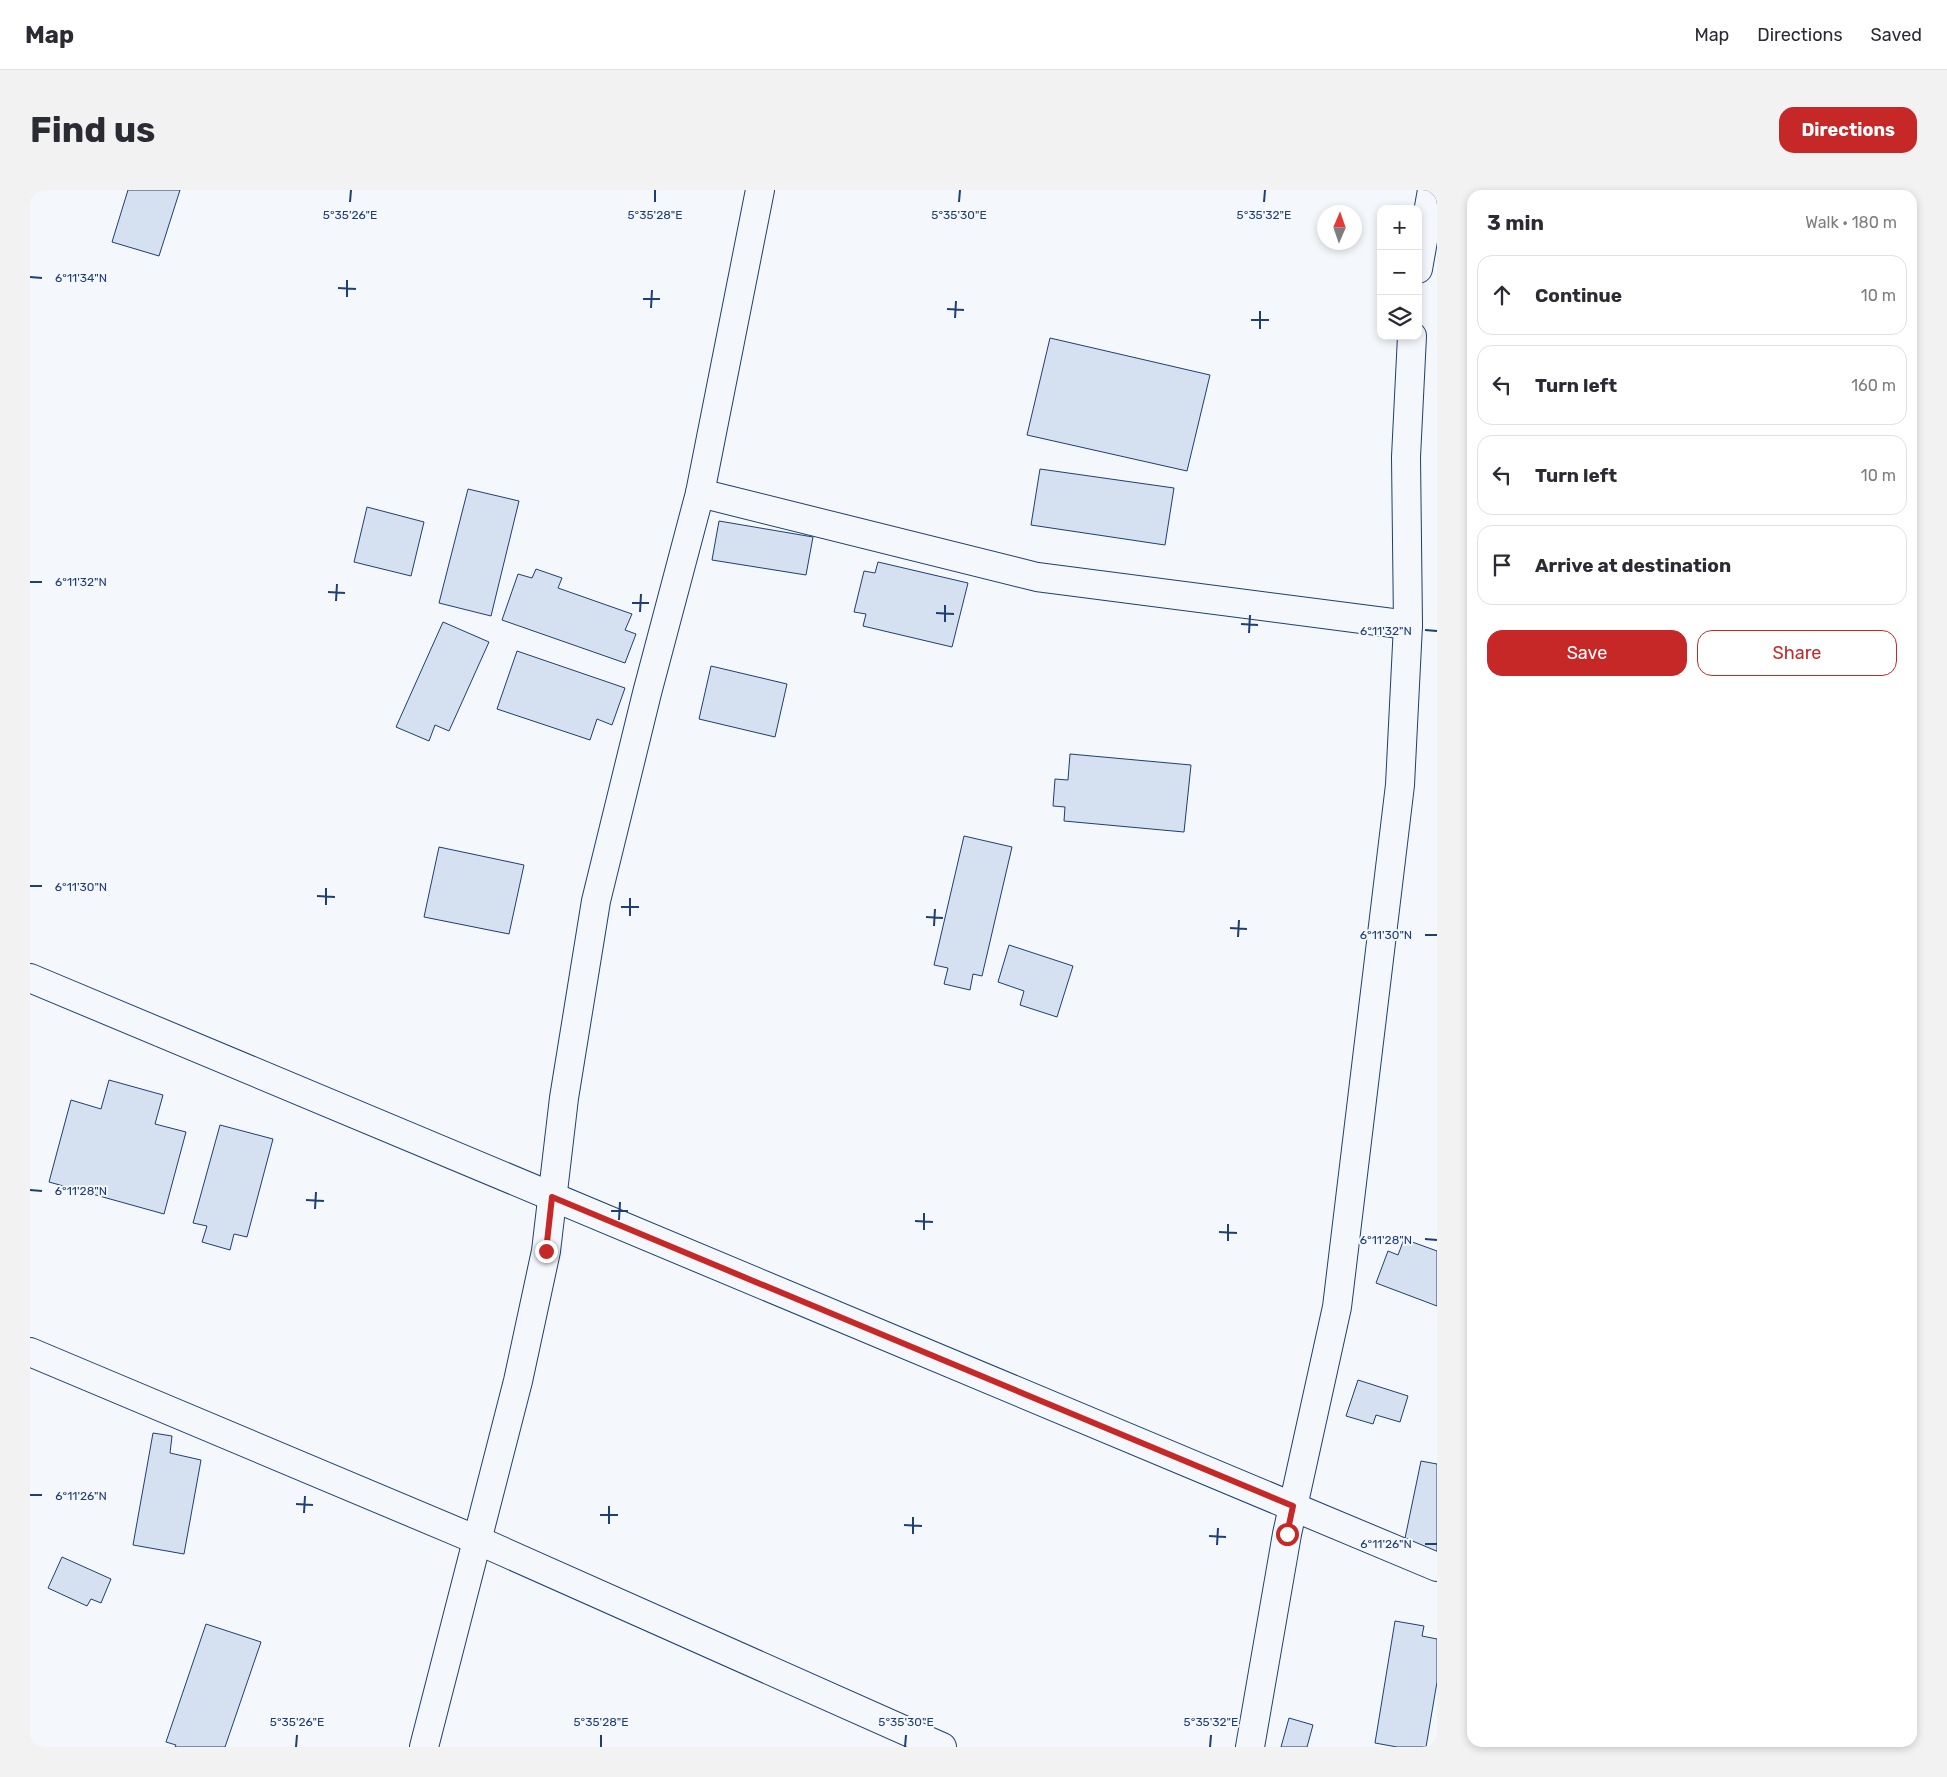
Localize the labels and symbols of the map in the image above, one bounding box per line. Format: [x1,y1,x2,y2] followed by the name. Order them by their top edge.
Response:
[1317,205,1362,250] north arrow
[323,208,377,222] text: 5°35'26"E
[627,208,683,222] text: 5°35'28"E
[931,208,987,222] text: 5°35'30"E
[1237,208,1291,222] text: 5°35'32"E
[55,271,107,285] text: 6°11'34"N
[55,575,107,589] text: 6°11'32"N
[1360,624,1412,638] text: 6°11'32"N
[55,880,107,894] text: 6°11'30"N
[1360,928,1412,942] text: 6°11'30"N
[55,1184,107,1198] text: 6°11'28"N
[1360,1233,1412,1247] text: 6°11'28"N
[535,1240,558,1263] route end
[55,1489,107,1503] text: 6°11'26"N
[1276,1523,1299,1546] route start
[1360,1537,1412,1551] text: 6°11'26"N
[270,1715,324,1729] text: 5°35'26"E
[573,1715,629,1729] text: 5°35'28"E
[878,1715,934,1729] text: 5°35'30"E
[1184,1715,1238,1729] text: 5°35'32"E

